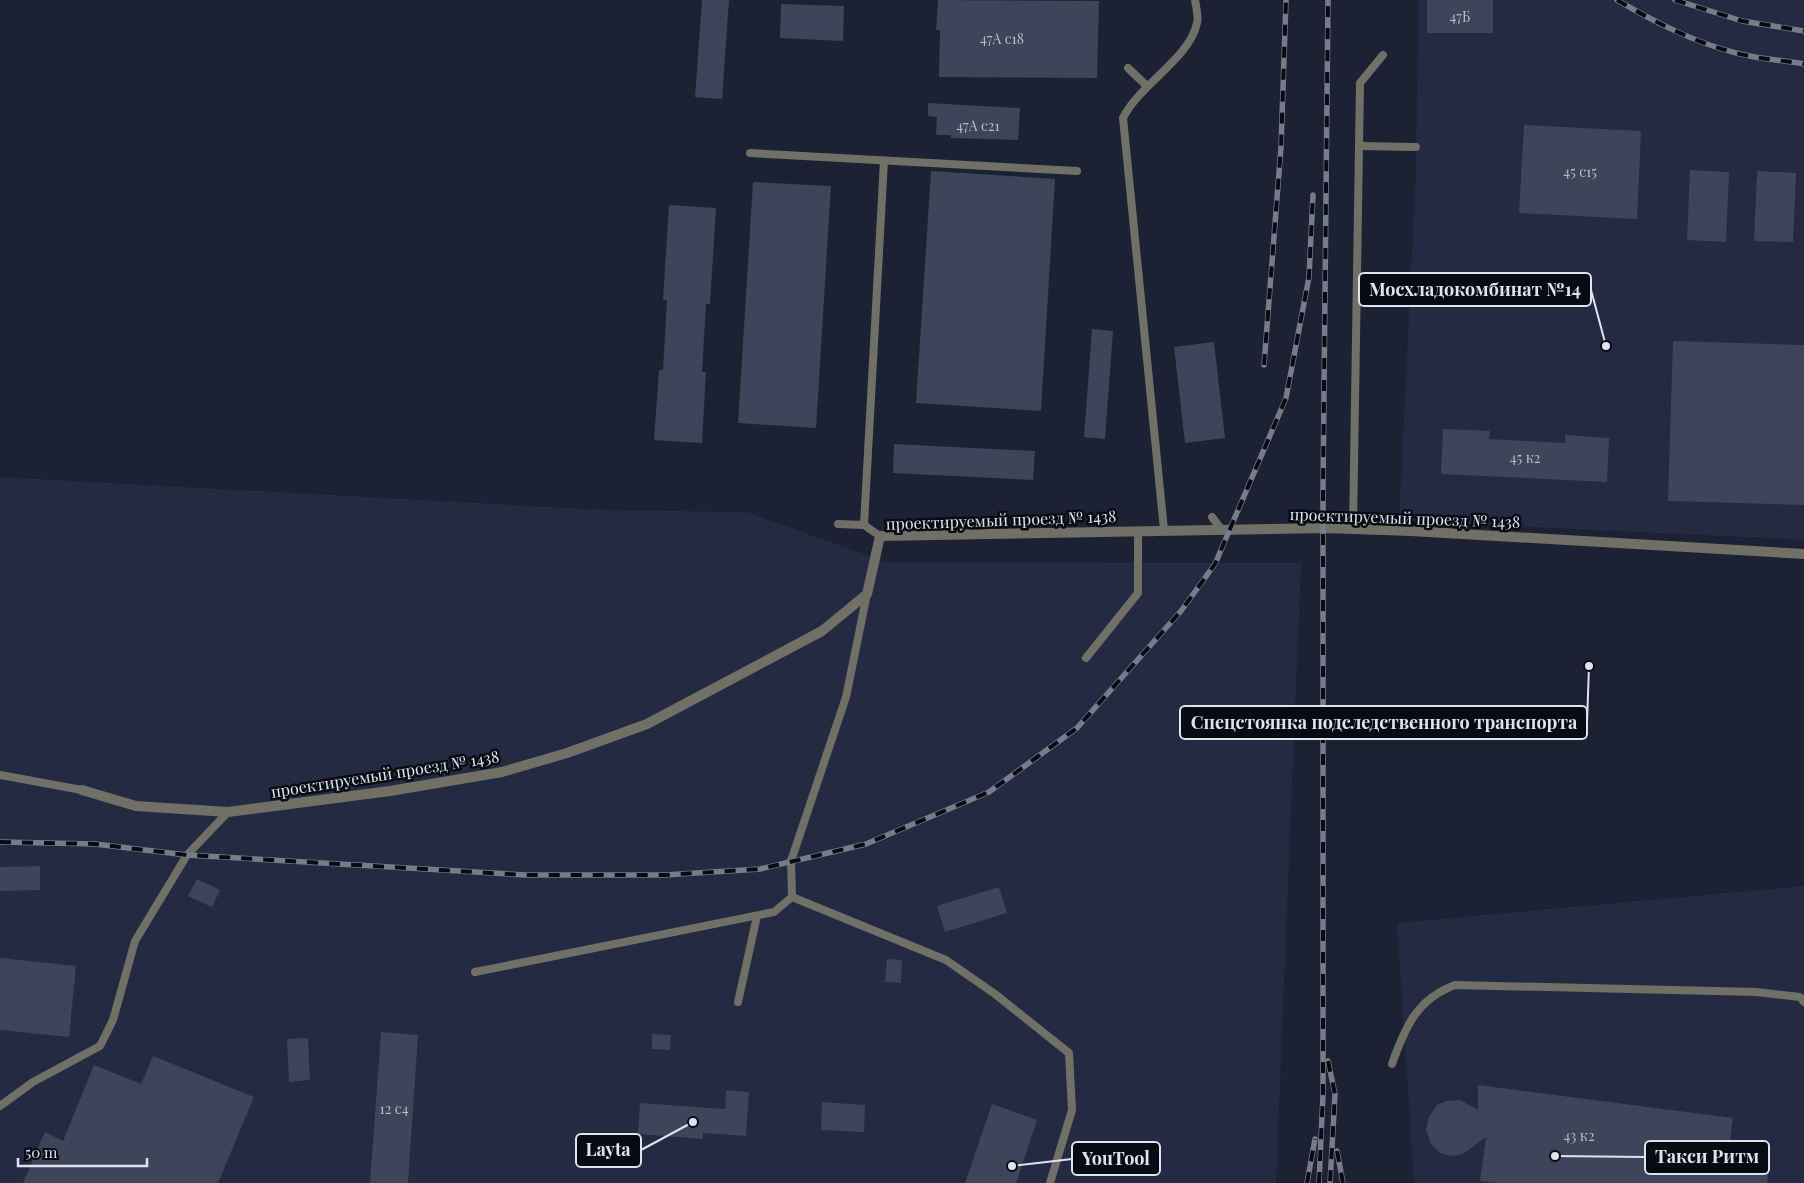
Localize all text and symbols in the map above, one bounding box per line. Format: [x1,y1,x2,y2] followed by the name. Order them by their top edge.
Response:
[1450,7,1470,26] house number: 47Б
[980,29,1024,48] house number: 47А с18
[956,116,1000,135] house number: 47А с21
[1563,162,1597,181] house number: 45 с15
[1359,273,1591,306] callout: Мосхладокомбинат №14
[1369,277,1581,301] text: Мосхладокомбинат №14
[1510,448,1541,467] house number: 45 к2
[1289,503,1521,532] street label: проектируемый проезд № 1438
[885,505,1117,534] street label: проектируемый проезд № 1438
[1180,706,1587,739] callout: Спецстоянка подследственного транспорта
[1191,710,1578,734] text: Спецстоянка подследственного транспорта
[269,745,501,802] street label: проектируемый проезд № 1438
[379,1099,409,1118] house number: 12 с4
[1563,1126,1595,1145] house number: 43 к2
[576,1134,641,1167] callout: Layta
[18,1136,146,1168] scale bar
[585,1137,631,1161] text: Layta
[1645,1141,1769,1174] callout: Такси Ритм
[25,1142,58,1162] text: 50 m
[1072,1142,1160,1175] callout: YouTool
[1655,1144,1759,1168] text: Такси Ритм
[1081,1146,1150,1170] text: YouTool

